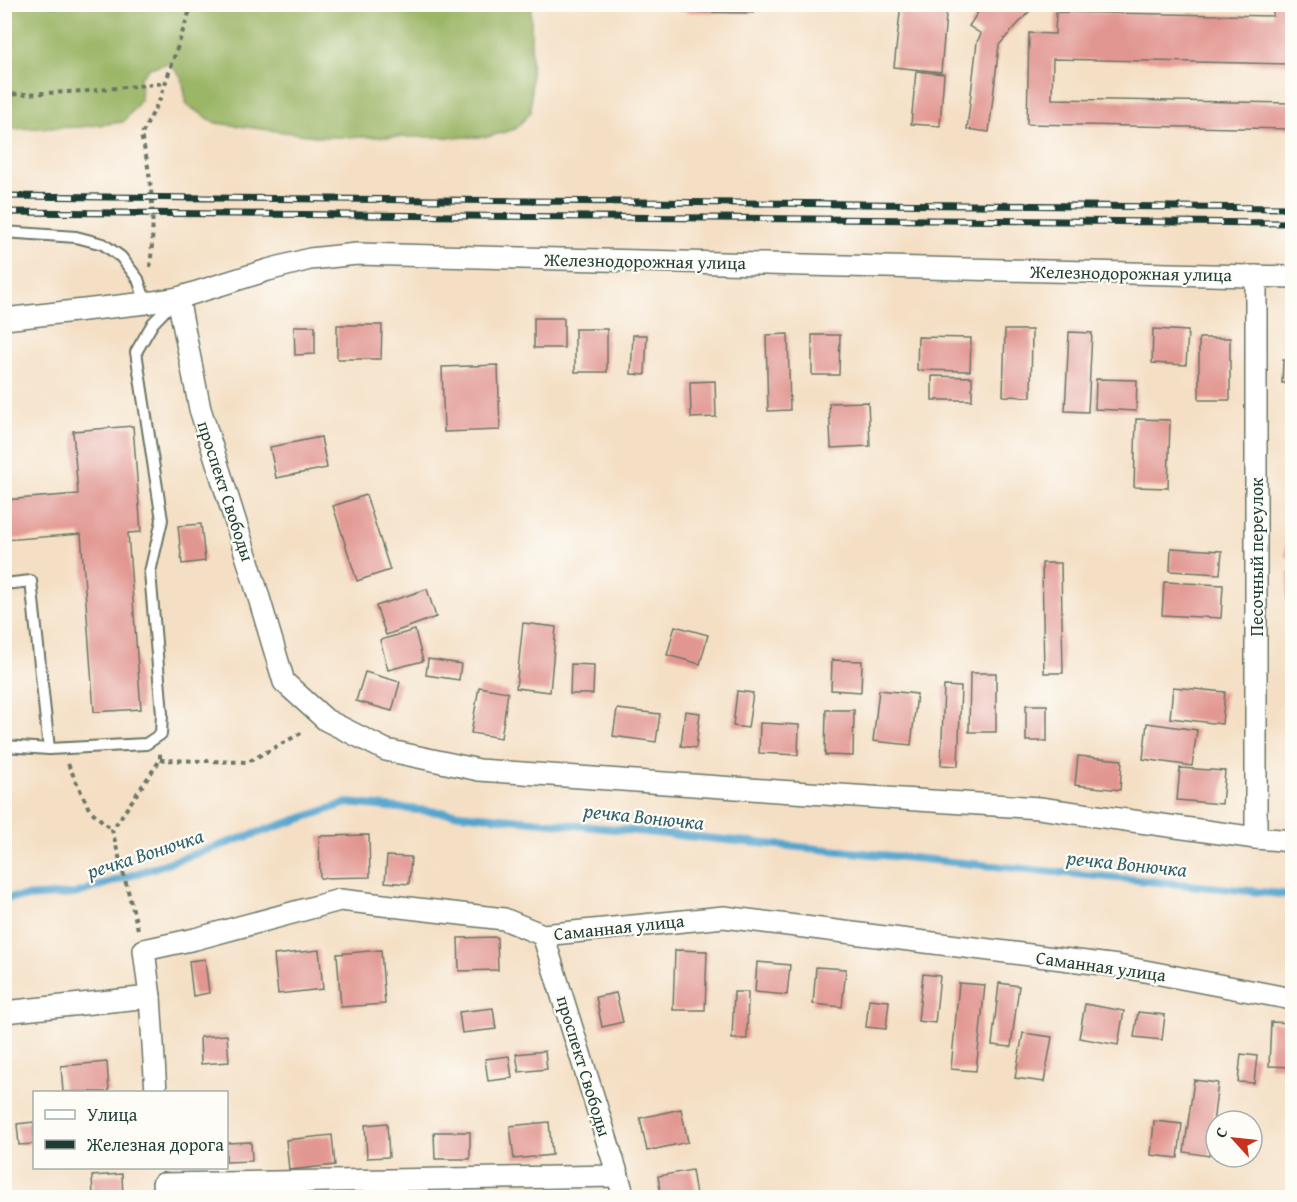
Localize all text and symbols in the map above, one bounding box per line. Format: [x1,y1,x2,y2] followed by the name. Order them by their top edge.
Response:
[543,246,747,276] street label: Железнодорожная улица
[1029,258,1233,288] street label: Железнодорожная улица
[191,417,262,565] street label: проспект Свободы
[1243,477,1270,637] street label: Песочный переулок
[581,795,706,837] water label: речка Вонючка
[82,820,208,886] water label: речка Вонючка
[1064,842,1189,884] water label: речка Вонючка
[552,907,686,947] street label: Саманная улица
[1034,944,1168,989] street label: Саманная улица
[550,992,618,1140] street label: проспект Свободы
[33,1091,228,1169] legend
[87,1101,138,1128] text: Улица
[1204,1109,1264,1169] north arrow
[1208,1123,1233,1142] text: С
[86,1131,224,1158] text: Железная дорога

